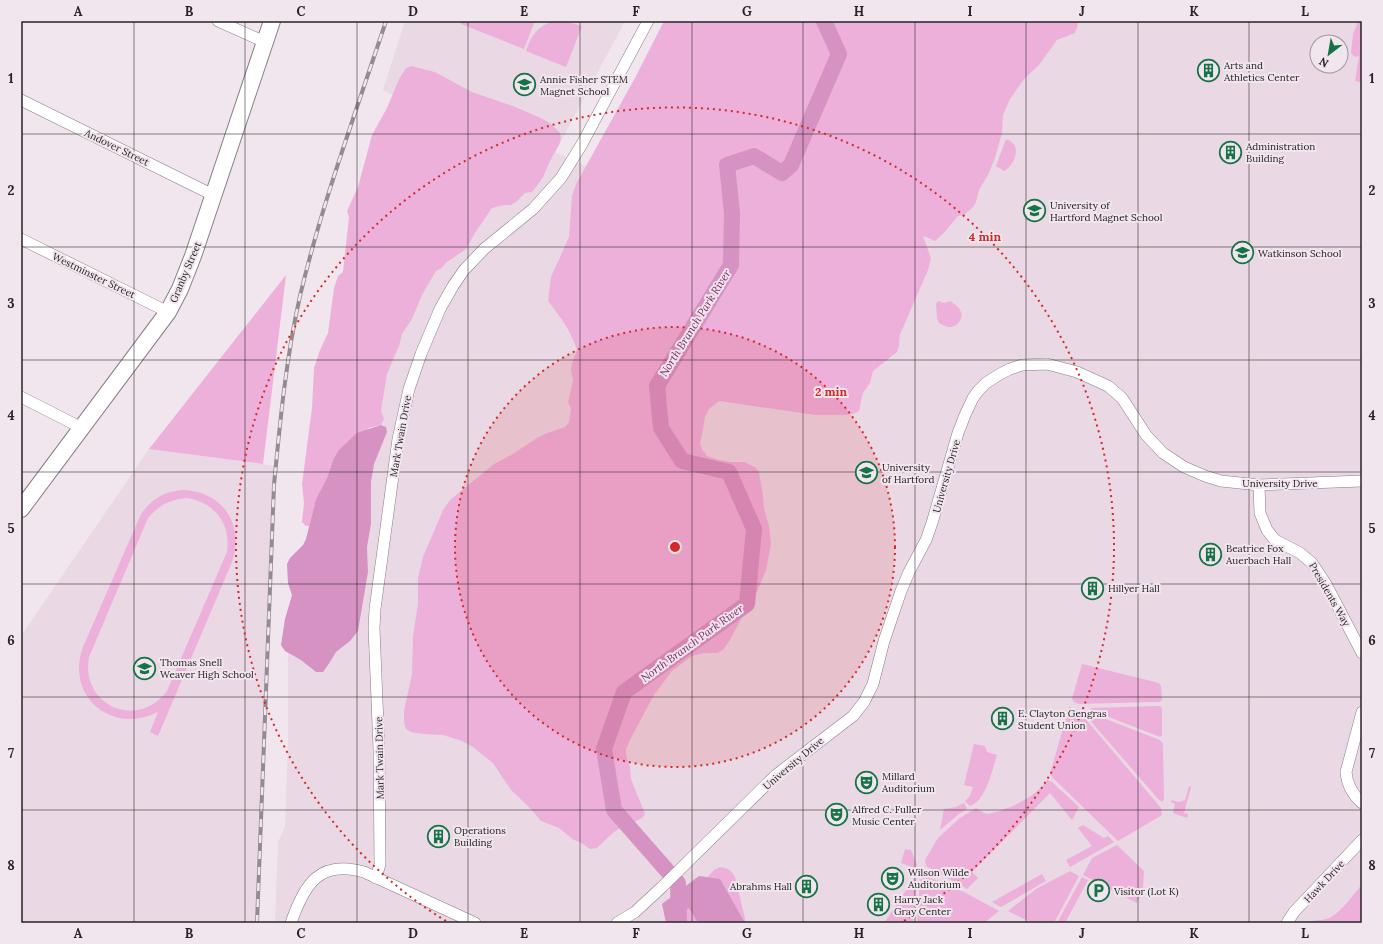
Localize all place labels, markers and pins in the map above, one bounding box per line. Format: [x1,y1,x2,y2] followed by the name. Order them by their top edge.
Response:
[1195,58,1221,84] building icon: Arts and Athletics Center
[1223,59,1300,84] place label: Arts and Athletics Center
[512,72,538,98] school or university icon: Annie Fisher STEM Magnet School
[539,73,628,98] place label: Annie Fisher STEM Magnet School
[1217,139,1243,165] building icon: Administration Building
[1245,140,1315,165] place label: Administration Building
[1022,198,1048,224] school or university icon: University of Hartford Magnet School
[1050,199,1163,224] place label: University of Hartford Magnet School
[1230,240,1256,266] school or university icon: Watkinson School
[1258,247,1342,260] place label: Watkinson School
[854,460,880,486] school or university icon: University of Hartford
[882,461,934,486] place label: University of Hartford
[668,540,682,554] centre of rings
[1198,541,1224,567] building icon: Beatrice Fox Auerbach Hall
[1225,542,1291,567] place label: Beatrice Fox Auerbach Hall
[1079,575,1105,601] building icon: Hillyer Hall
[1108,582,1160,595] place label: Hillyer Hall
[131,655,157,681] school or university icon: Thomas Snell Weaver High School
[160,656,254,681] place label: Thomas Snell Weaver High School
[989,706,1015,732] building icon: E. Clayton Gengras Student Union
[1018,707,1107,732] place label: E. Clayton Gengras Student Union
[853,769,879,795] theatre icon: Millard Auditorium
[881,770,935,795] place label: Millard Auditorium
[824,802,850,828] theatre icon: Alfred C. Fuller Music Center
[851,803,922,828] place label: Alfred C. Fuller Music Center
[426,823,452,849] building icon: Operations Building
[454,824,506,849] place label: Operations Building
[879,865,905,891] theatre icon: Wilson Wilde Auditorium
[907,866,970,891] place label: Wilson Wilde Auditorium
[794,873,820,899] building icon: Abrahms Hall
[1085,878,1111,904] parking icon: Visitor (Lot K)
[729,880,792,893] place label: Abrahms Hall
[1113,885,1179,898] place label: Visitor (Lot K)
[865,892,891,918] building icon: Harry Jack Gray Center
[894,893,952,918] place label: Harry Jack Gray Center

